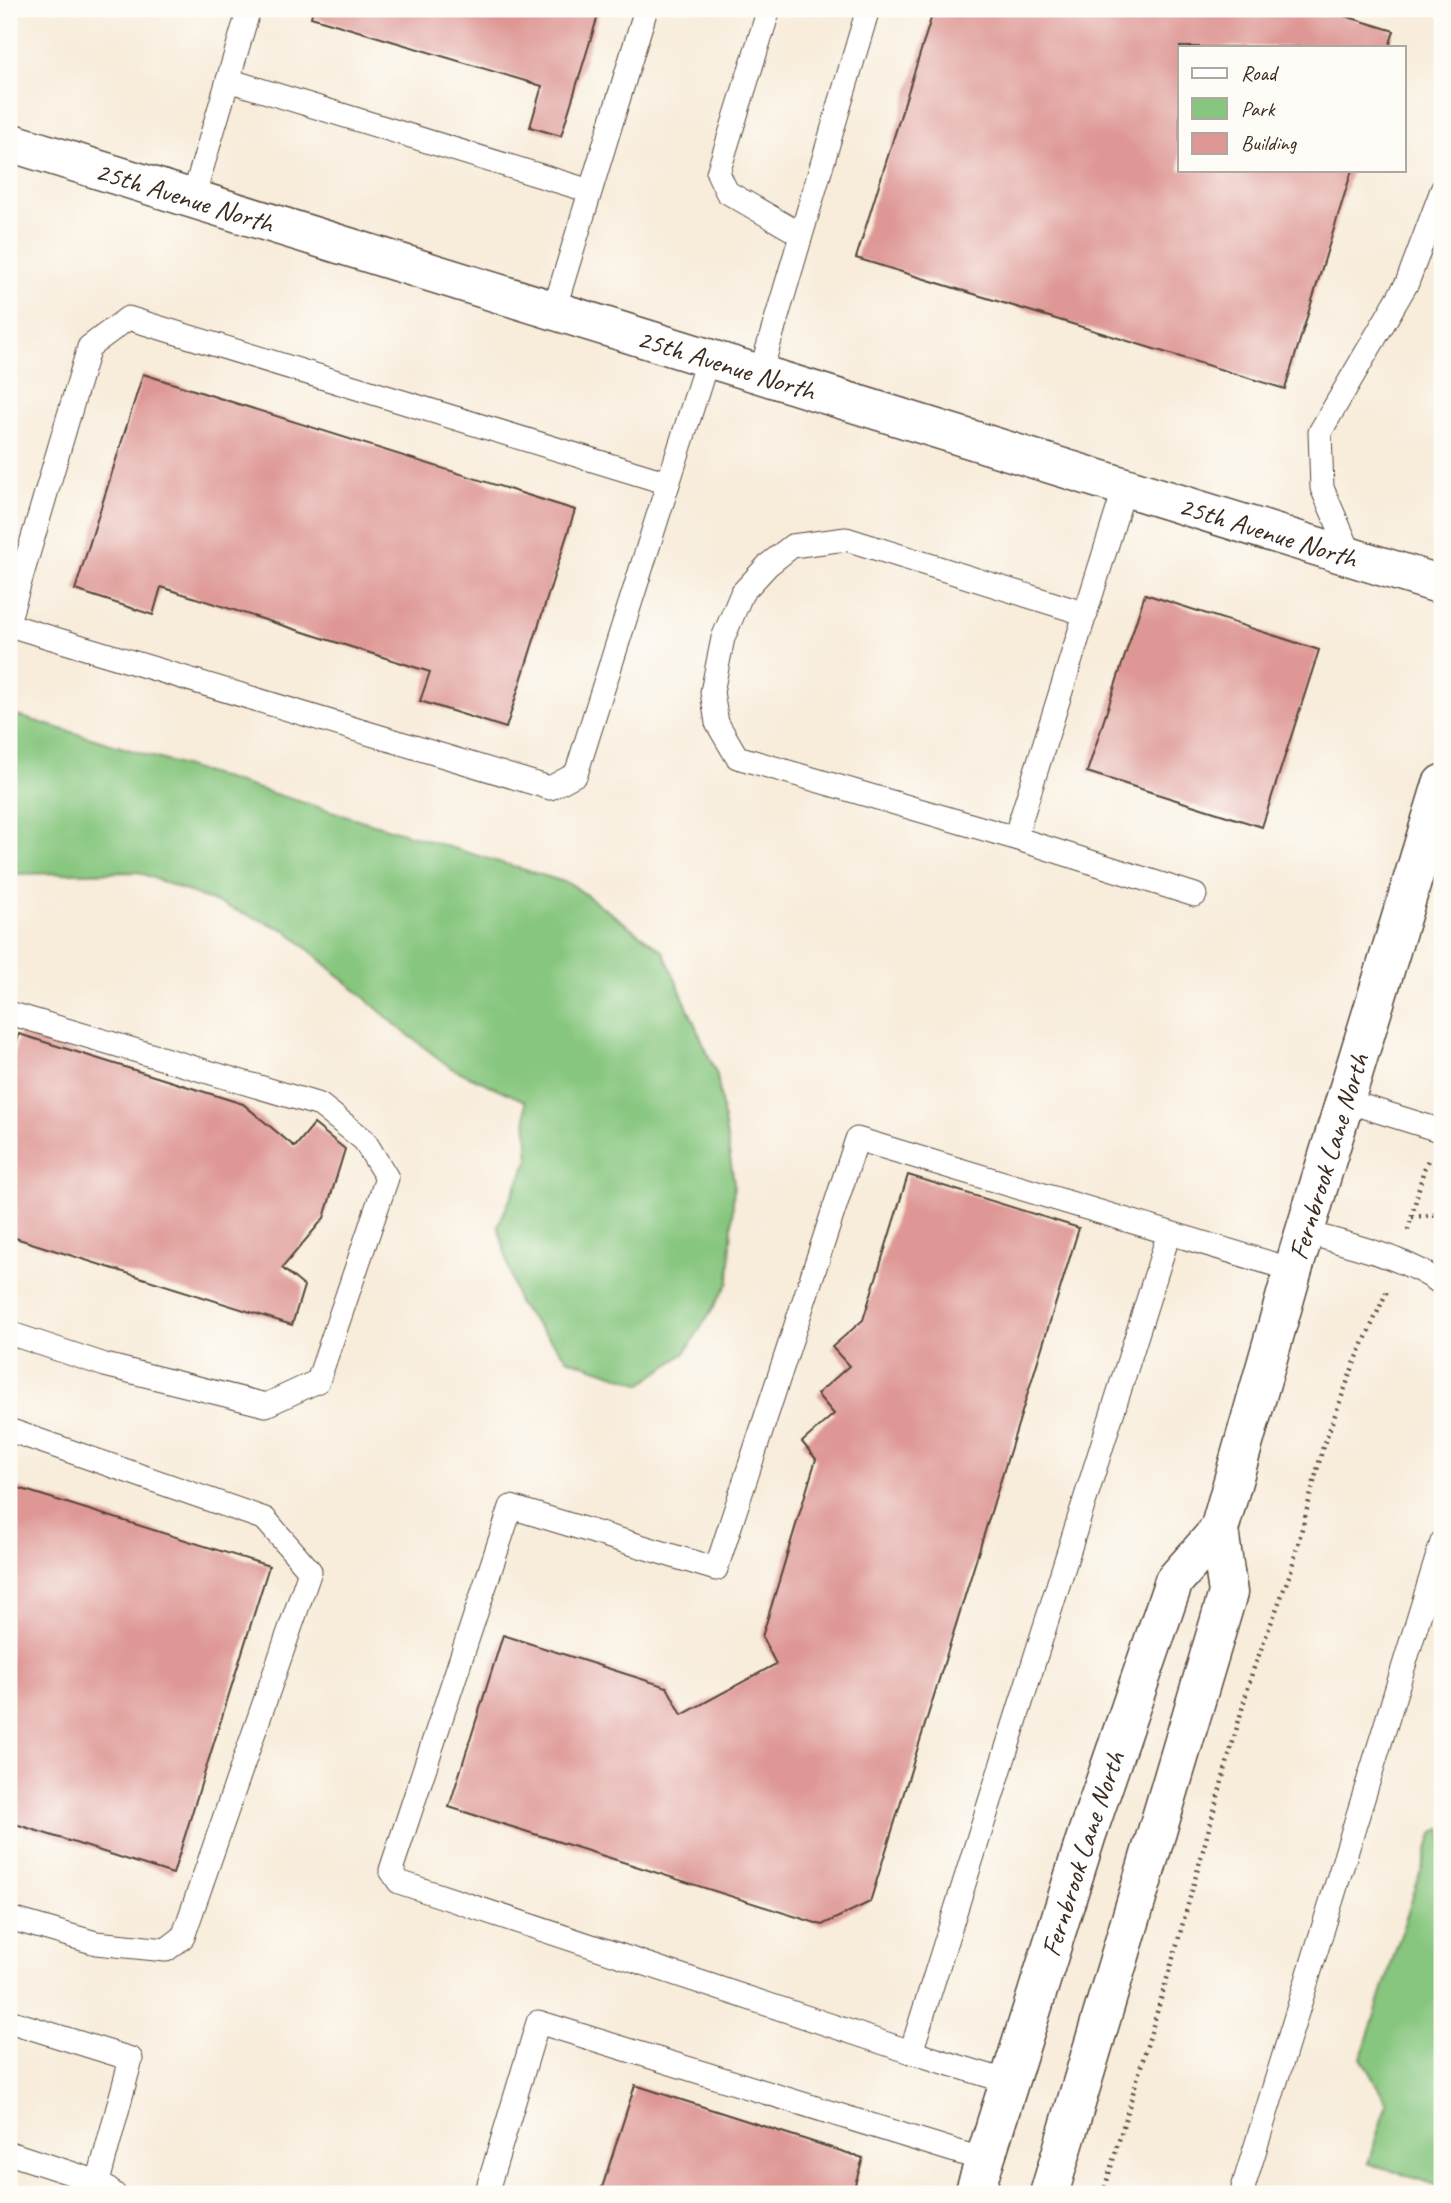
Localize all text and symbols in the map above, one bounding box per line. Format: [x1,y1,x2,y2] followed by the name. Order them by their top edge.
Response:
[1178,46,1406,172] legend
[1241,60,1280,86] text: Road
[1241,96,1276,122] text: Park
[1241,130,1298,156] text: Building
[91,153,280,241] street label: 25th Avenue North
[633,320,822,409] street label: 25th Avenue North
[1175,488,1363,576] street label: 25th Avenue North
[1280,1049,1376,1264] street label: Fernbrook Lane North
[1033,1746,1132,1961] street label: Fernbrook Lane North

